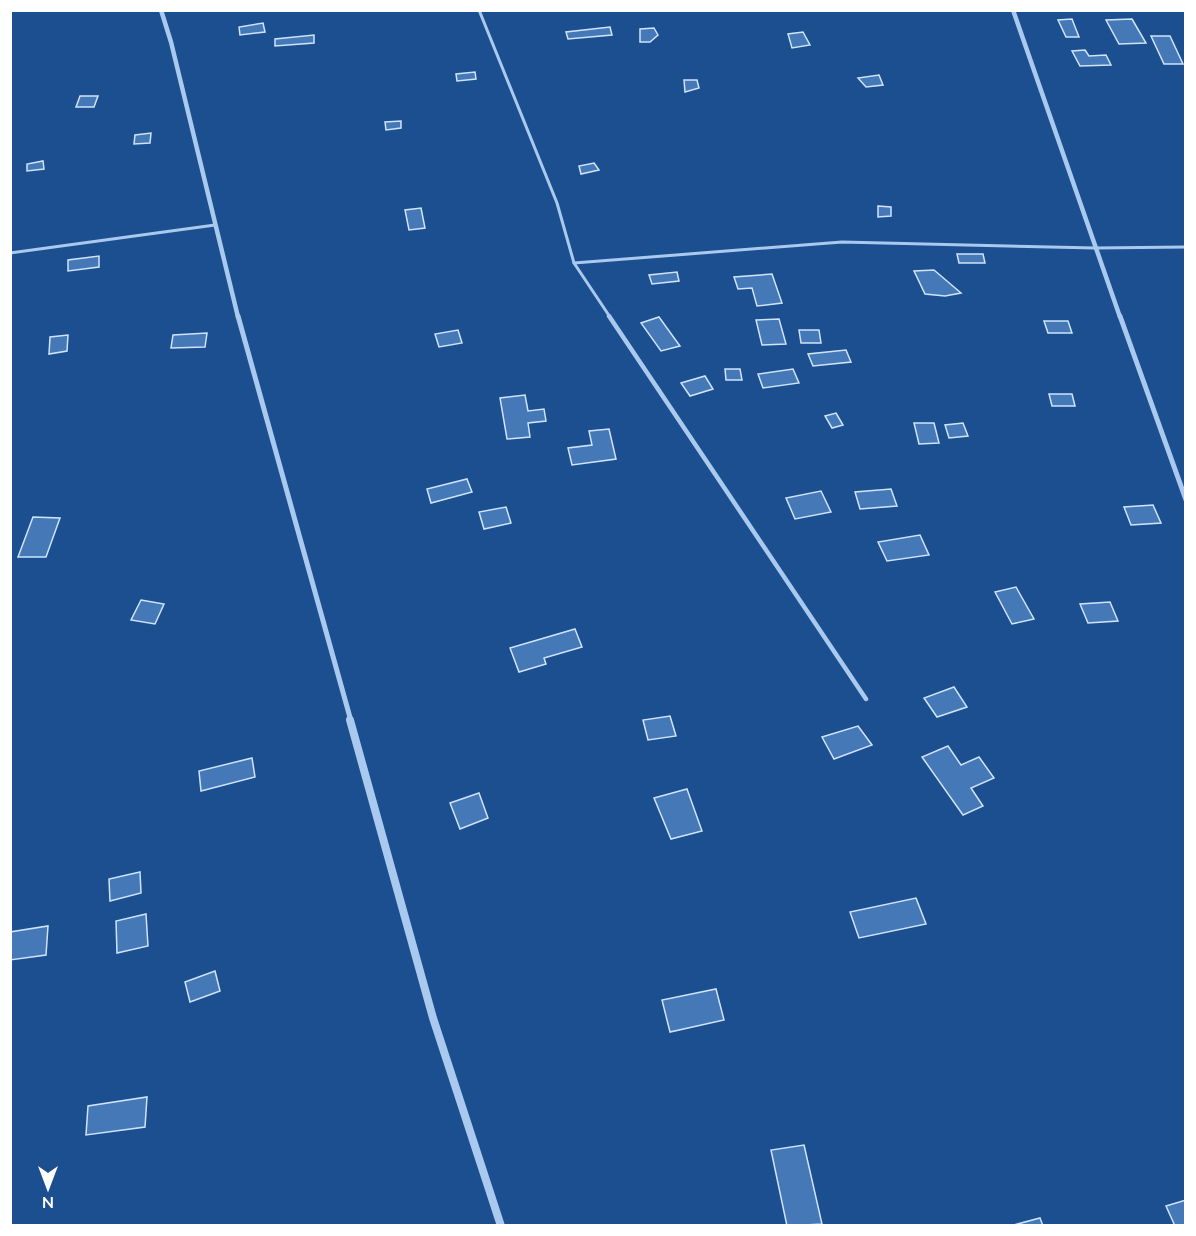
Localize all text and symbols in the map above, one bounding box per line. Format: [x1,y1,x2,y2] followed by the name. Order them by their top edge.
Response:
[18,1158,78,1218] north arrow
[42,1193,54,1213] text: N

